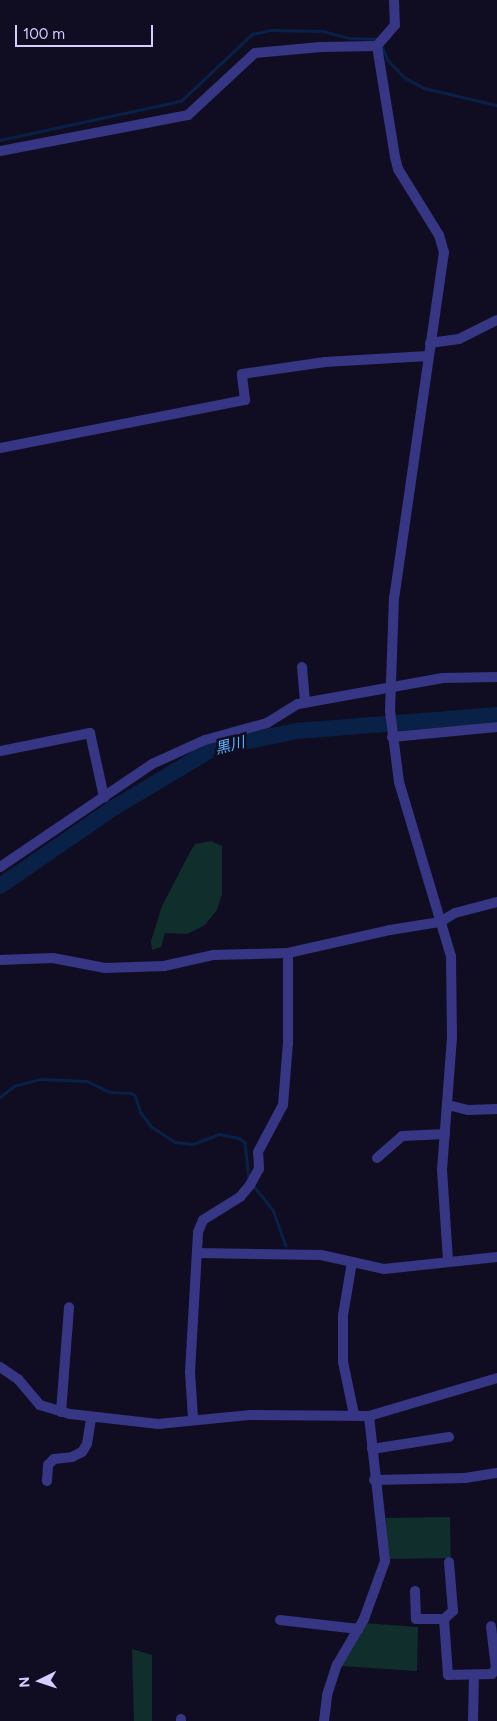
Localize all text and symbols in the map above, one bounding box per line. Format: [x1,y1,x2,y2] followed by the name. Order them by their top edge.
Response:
[18,15,155,47] scale bar
[23,25,65,43] text: 100 m
[213,734,247,758] water label: 黒川
[15,1656,65,1706] north arrow
[16,1676,33,1688] text: N

